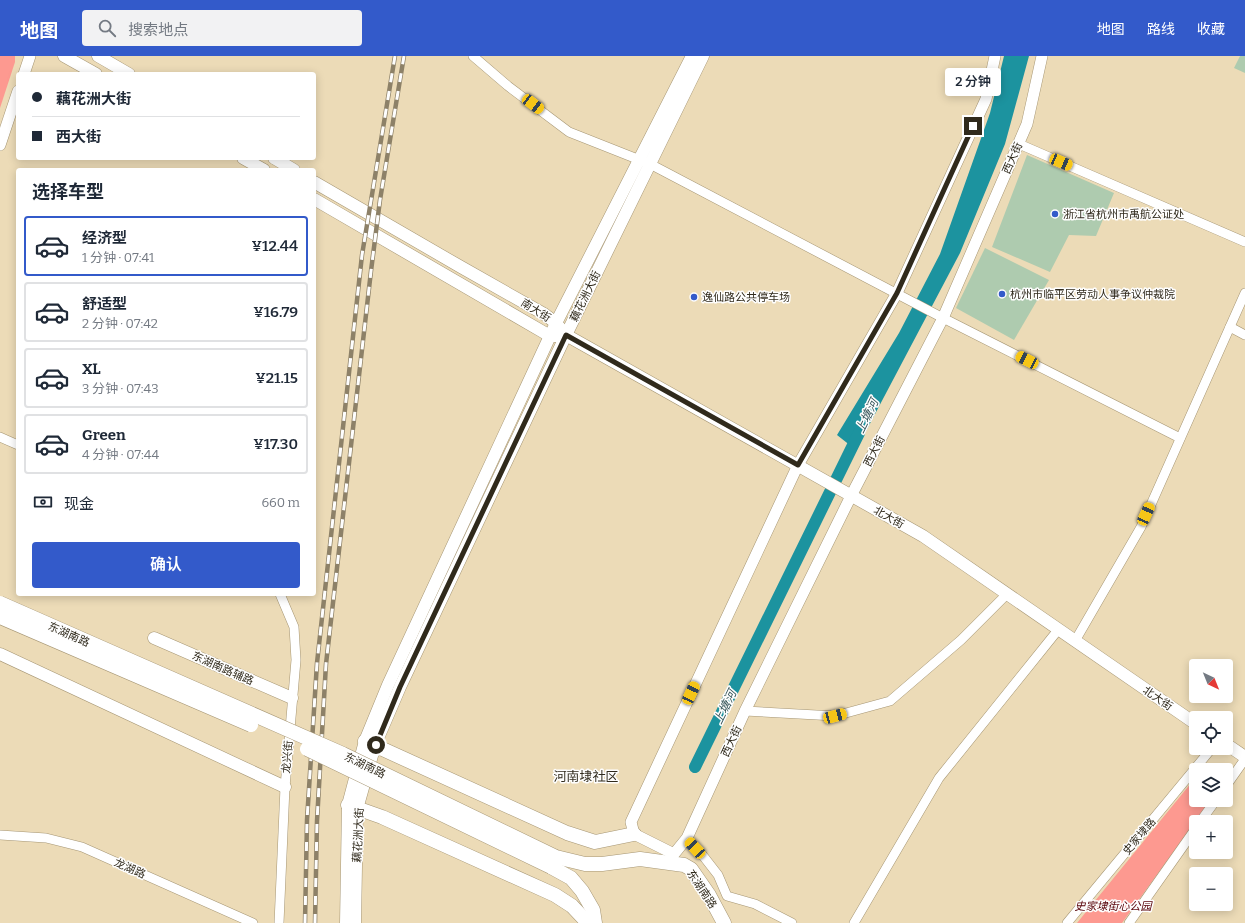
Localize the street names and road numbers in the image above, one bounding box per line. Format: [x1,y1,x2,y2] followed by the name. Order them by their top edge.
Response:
[1000,140,1025,176] street label: 西大街
[568,269,603,324] street label: 藕花洲大街
[518,296,553,325] street label: 南大街
[861,434,888,469] street label: 西大街
[871,504,906,531] street label: 北大街
[46,620,92,649] street label: 东湖南路
[190,649,256,688] street label: 东湖南路辅路
[1140,684,1175,713] street label: 北大街
[719,724,744,759] street label: 西大街
[280,740,295,774] street label: 龙兴街
[342,750,387,781] street label: 东湖南路
[351,807,366,863] street label: 藕花洲大街
[1120,815,1159,857] street label: 史家埭路
[112,856,148,881] street label: 龙湖路
[684,867,719,911] street label: 东湖南路

